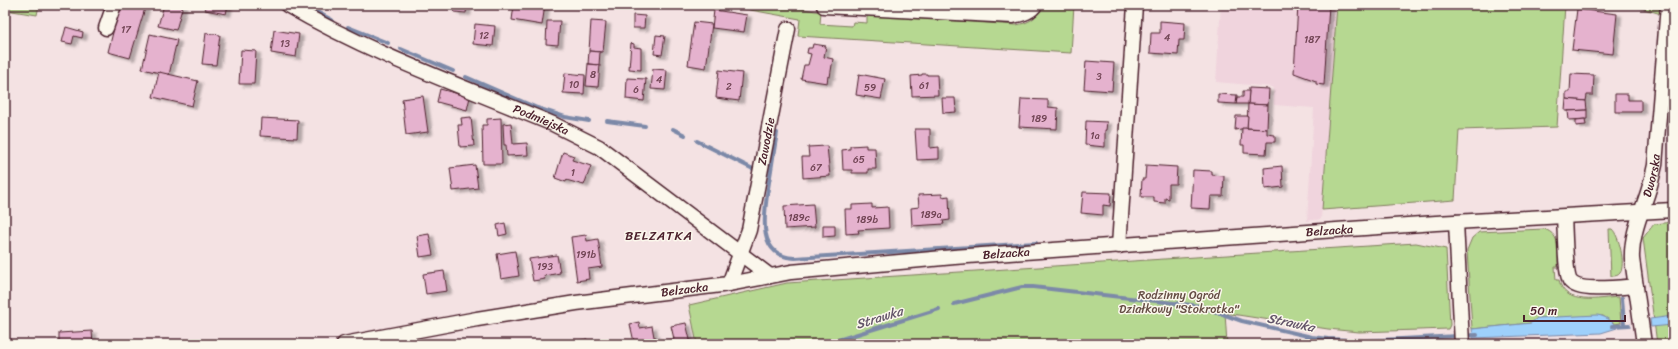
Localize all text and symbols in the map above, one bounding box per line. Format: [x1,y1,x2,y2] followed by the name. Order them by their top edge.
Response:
[121,21,132,39] house number: 17
[479,27,489,45] house number: 12
[1164,29,1170,47] house number: 4
[1304,31,1321,49] house number: 187
[280,35,290,53] house number: 13
[590,66,596,84] house number: 8
[1096,68,1102,86] house number: 3
[656,71,662,89] house number: 4
[569,76,579,94] house number: 10
[919,77,929,95] house number: 61
[726,78,732,96] house number: 2
[864,79,876,97] house number: 59
[633,81,639,99] house number: 6
[510,98,573,141] street label: Podmiejska
[1031,110,1047,128] house number: 189
[751,115,782,167] street label: Zawodzie
[1090,127,1100,145] house number: 1a
[853,151,865,169] house number: 65
[1636,152,1667,200] street label: Dworska
[810,159,823,177] house number: 67
[571,164,575,182] house number: 1
[920,206,942,224] house number: 189a
[788,209,810,227] house number: 189c
[856,211,878,229] house number: 189b
[1305,218,1354,243] street label: Belzacka
[625,224,693,247] district label: BELZATKA
[982,241,1031,266] street label: Belzacka
[576,246,597,264] house number: 191b
[537,258,553,276] house number: 193
[660,276,709,303] street label: Belzacka
[1119,284,1240,320] park label: Rodzinny Ogród Działkowy "Stokrotka"
[1524,297,1625,323] scale bar
[853,299,907,336] water label: Strawka
[1530,300,1557,322] text: 50 m
[1265,306,1318,339] water label: Strawka

